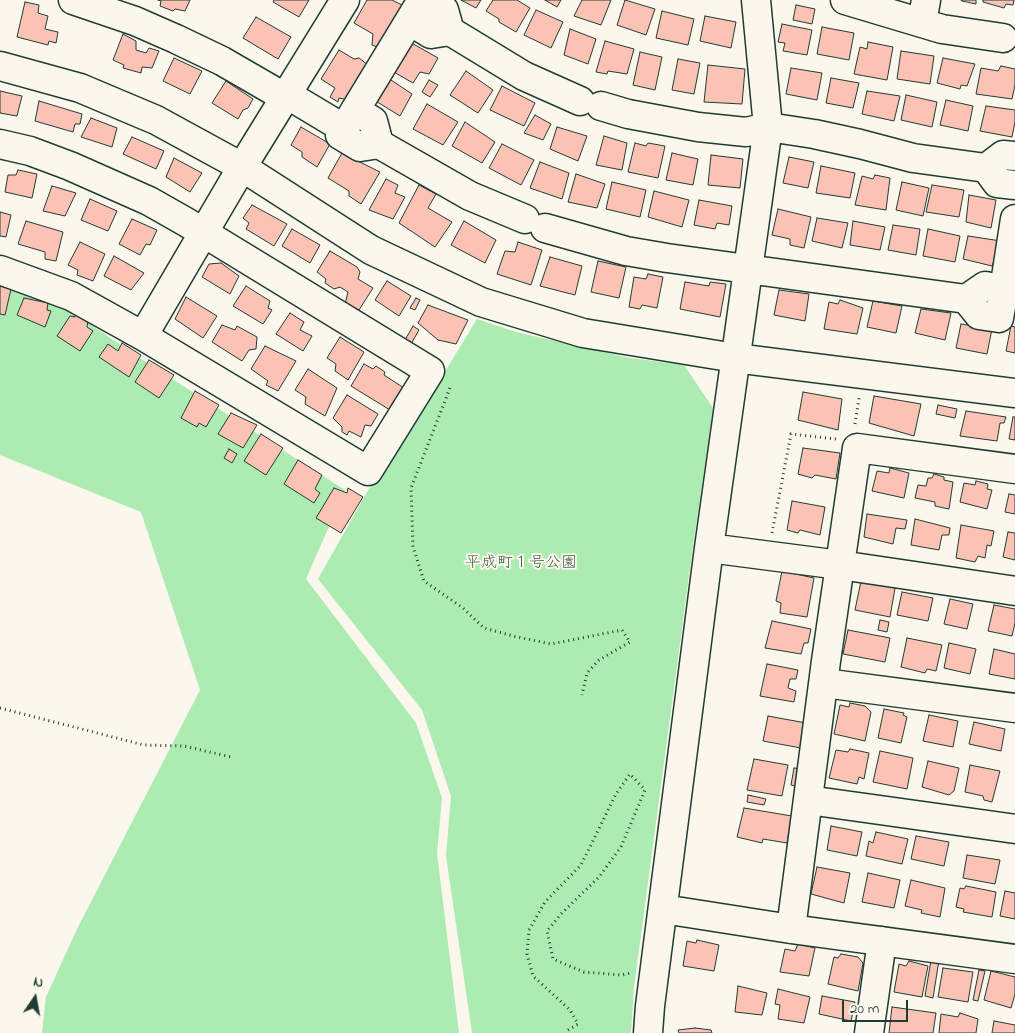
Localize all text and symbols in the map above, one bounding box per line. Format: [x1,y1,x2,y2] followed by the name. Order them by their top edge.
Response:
[465,554,577,574] park label: 平成町１号公園
[31,972,45,994] text: N
[10,973,60,1023] north arrow
[845,990,911,1022] scale bar
[850,998,879,1020] text: 20 m

